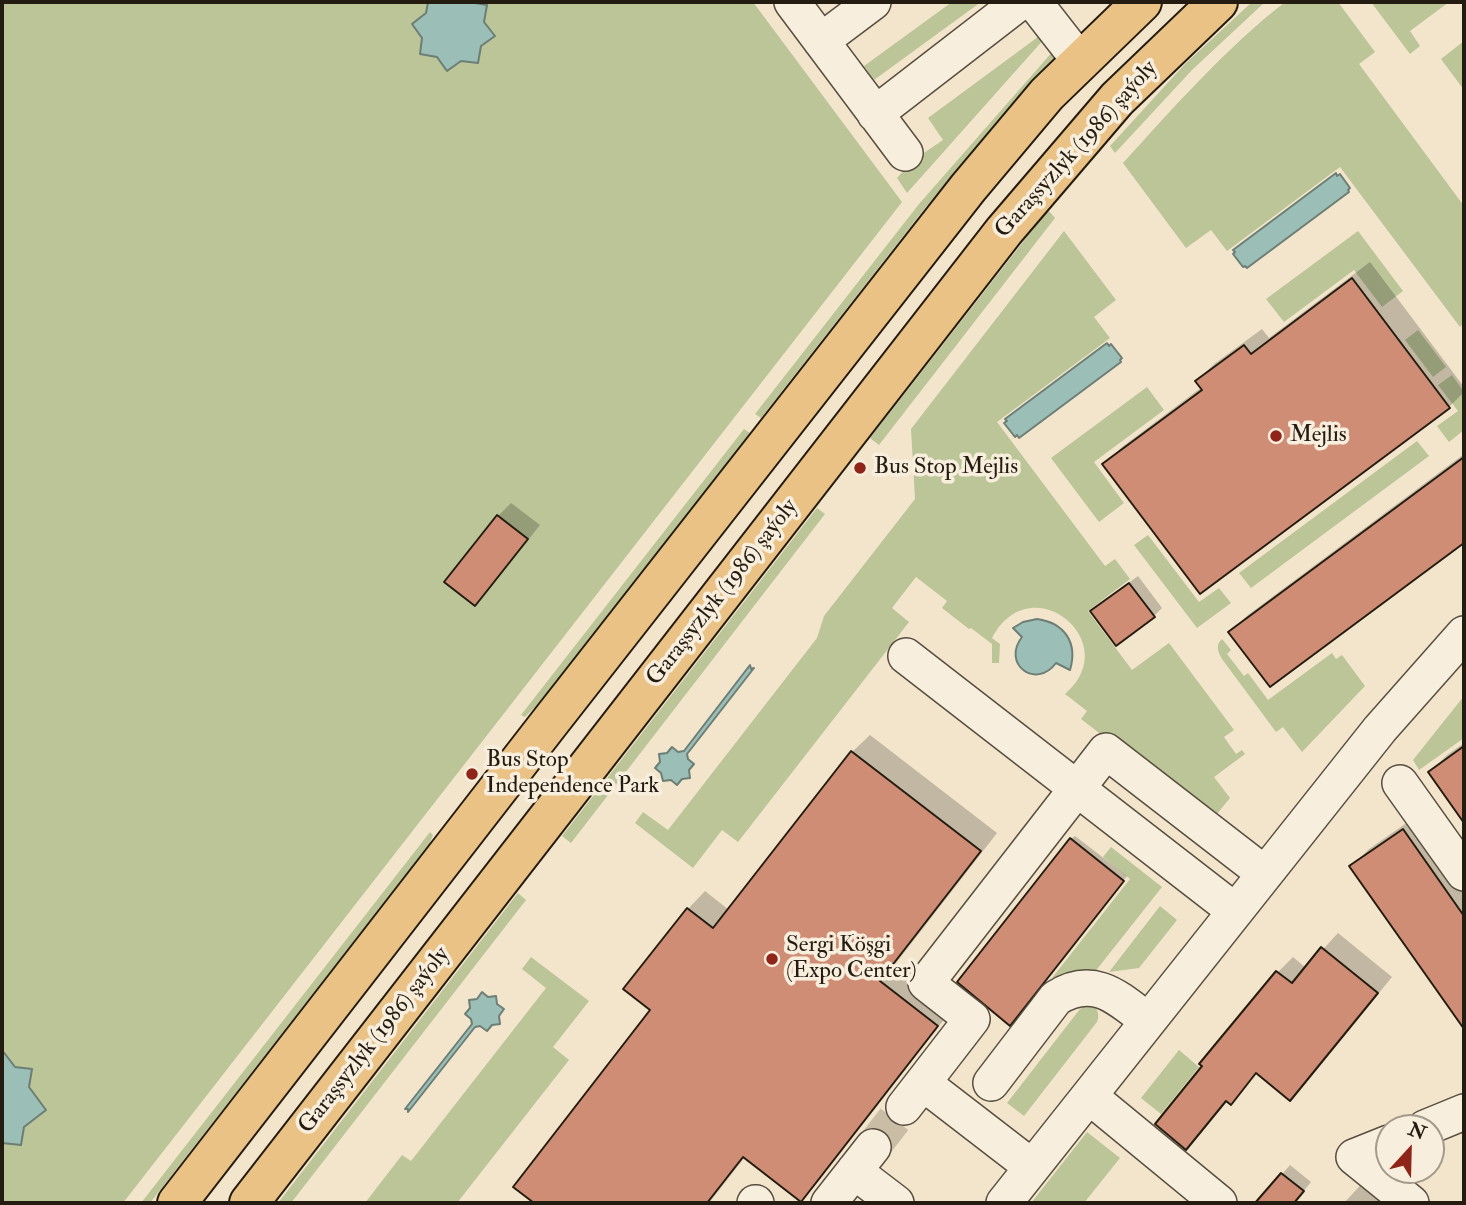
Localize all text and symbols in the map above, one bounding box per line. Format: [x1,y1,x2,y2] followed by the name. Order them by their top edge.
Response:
[990,56,1164,244] street label: Garaşsyzlyk (1986) şaýoly
[1290,422,1347,450] place label: Mejlis
[1268,428,1284,444] marker: Mejlis
[874,454,1018,482] place label: Bus Stop Mejlis
[852,460,868,476] marker: Bus Stop Mejlis
[642,494,804,692] street label: Garaşsyzlyk (1986) şaýoly
[486,747,659,801] place label: Bus Stop Independence Park
[464,766,480,782] marker: Bus Stop Independence Park
[786,932,917,986] place label: Sergi Köşgi (Expo Center)
[294,942,456,1140] street label: Garaşsyzlyk (1986) şaýoly
[764,951,780,967] marker: Sergi Köşgi (Expo Center)
[1375,1114,1445,1184] north arrow
[1405,1117,1429,1146] text: N

